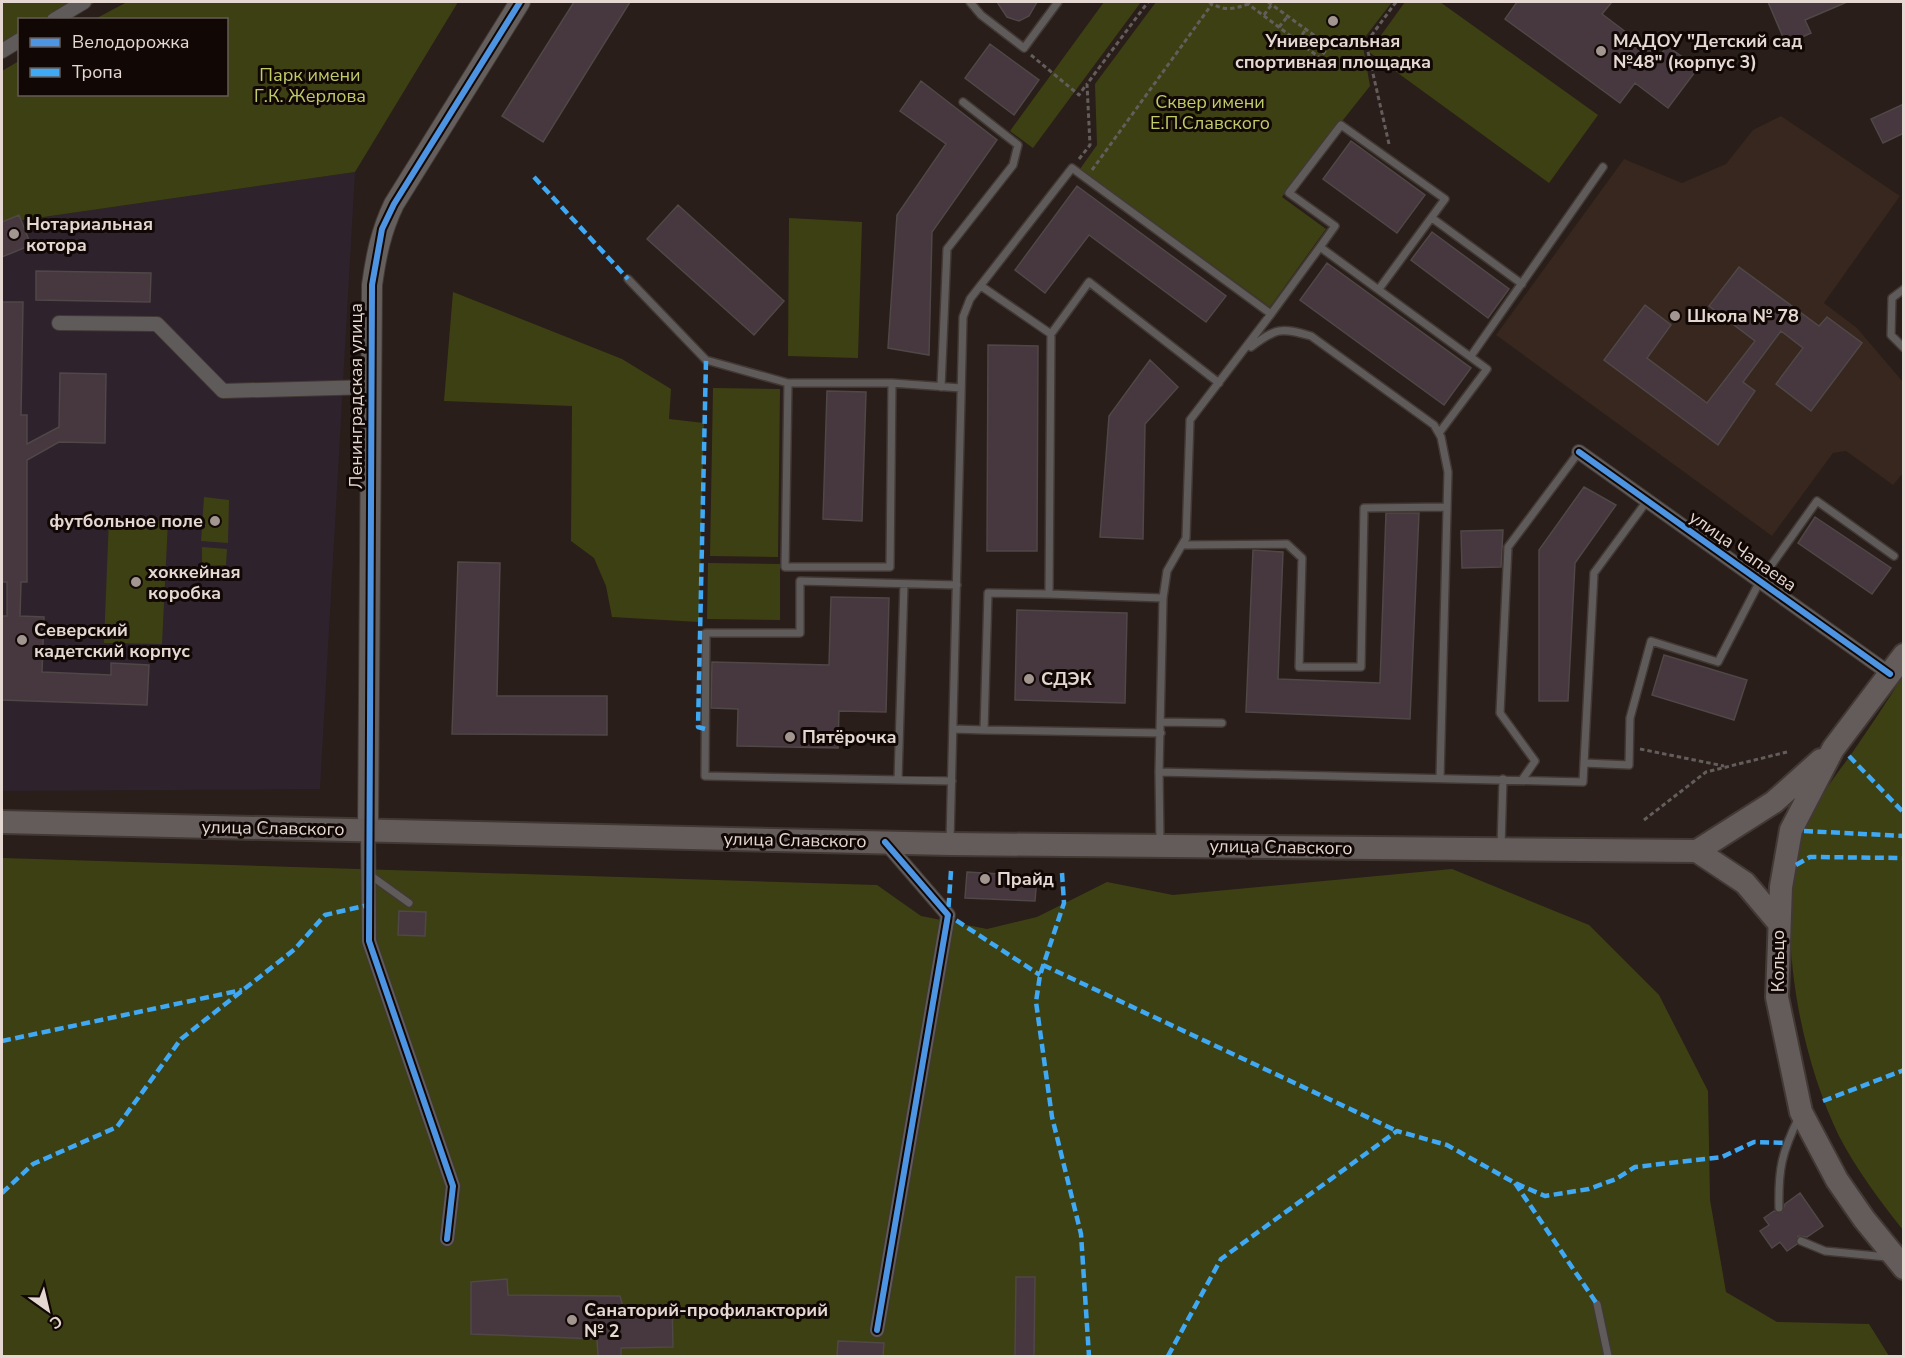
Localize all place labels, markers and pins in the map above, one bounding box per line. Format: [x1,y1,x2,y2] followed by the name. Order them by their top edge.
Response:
[1326,14,1340,28] marker: Универсальная спортивная площадка
[1235,29,1431,74] place label: Универсальная спортивная площадка
[1613,29,1802,74] place label: МАДОУ "Детский сад №48" (корпус 3)
[1594,44,1608,58] marker: МАДОУ "Детский сад №48" (корпус 3)
[26,212,153,257] place label: Нотариальная котора
[7,227,21,241] marker: Нотариальная котора
[1687,304,1799,328] place label: Школа № 78
[1668,309,1682,323] marker: Школа № 78
[49,509,203,533] place label: футбольное поле
[208,514,222,528] marker: футбольное поле
[148,560,241,605] place label: хоккейная коробка
[129,575,143,589] marker: хоккейная коробка
[34,618,190,663] place label: Северский кадетский корпус
[15,633,29,647] marker: Северский кадетский корпус
[1041,667,1093,691] place label: СДЭК
[1022,672,1036,686] marker: СДЭК
[802,725,897,749] place label: Пятёрочка
[783,730,797,744] marker: Пятёрочка
[997,867,1054,891] place label: Прайд
[978,872,992,886] marker: Прайд
[584,1298,828,1343] place label: Санаторий-профилакторий № 2
[565,1313,579,1327] marker: Санаторий-профилакторий № 2

